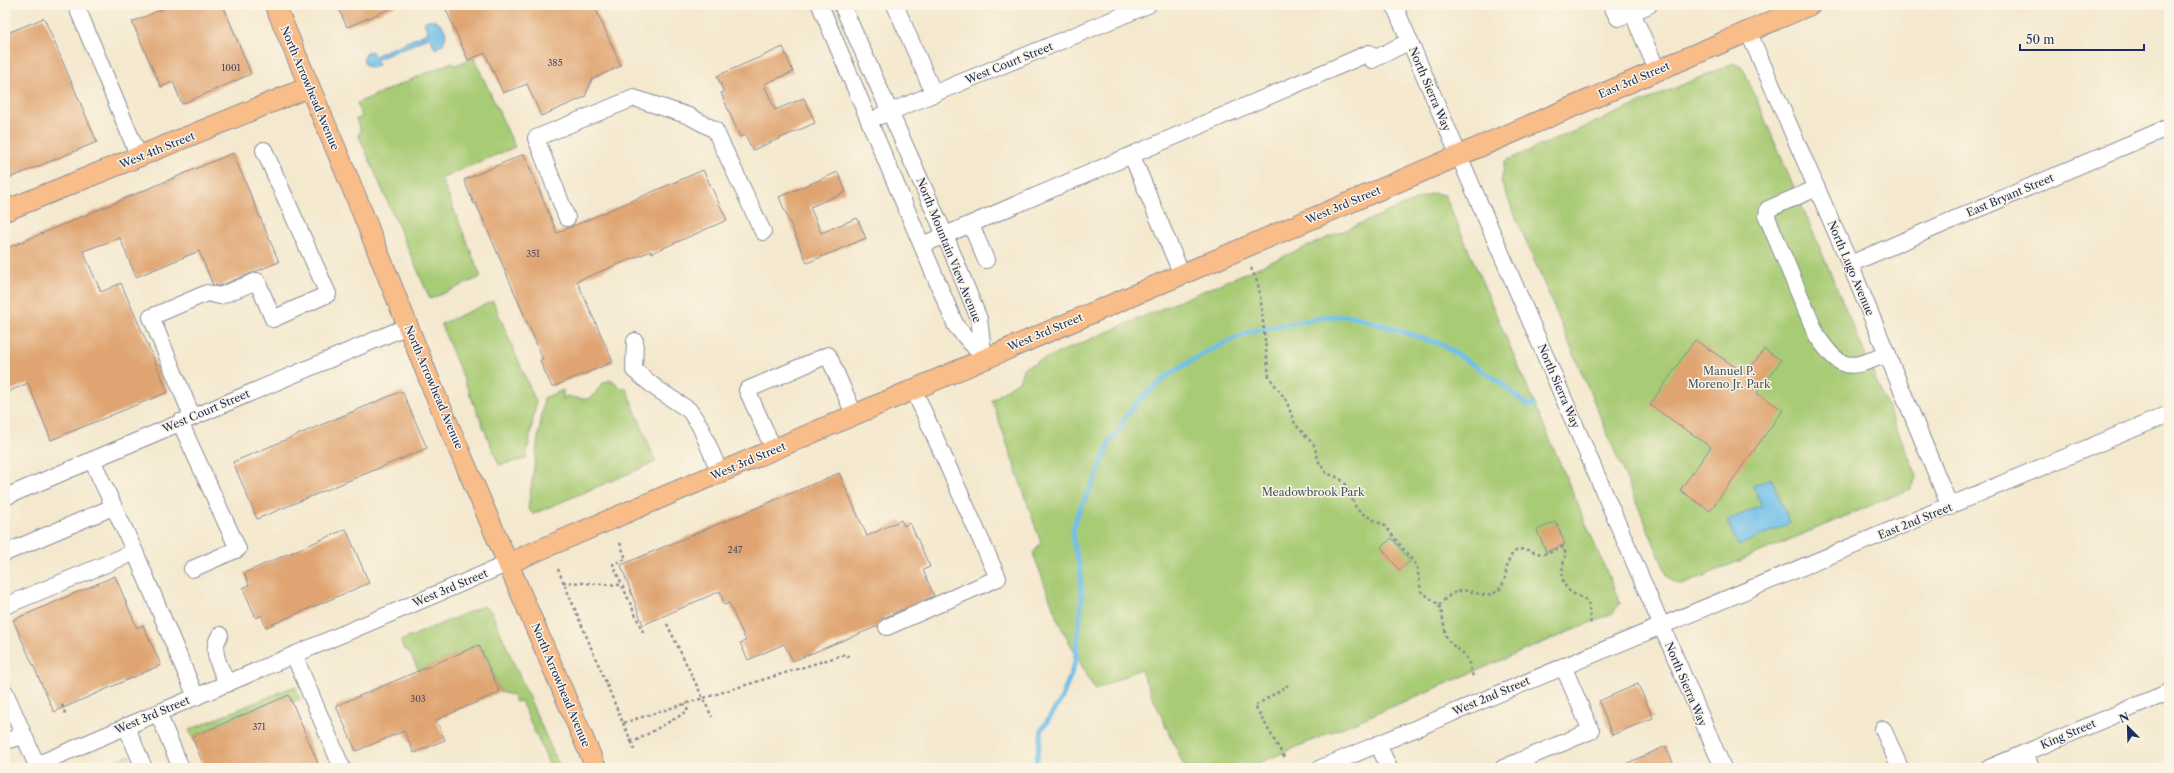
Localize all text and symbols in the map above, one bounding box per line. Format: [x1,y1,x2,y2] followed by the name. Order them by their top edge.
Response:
[278,24,342,152] street label: North Arrowhead Avenue
[2020,26,2144,52] scale bar
[2026,32,2055,47] text: 50 m
[962,39,1055,87] street label: West Court Street
[1406,45,1454,134] street label: North Sierra Way
[547,57,563,68] house number: 385
[1596,59,1672,101] street label: East 3rd Street
[222,62,241,73] house number: 1001
[116,128,197,172] street label: West 4th Street
[1964,170,2056,220] street label: East Bryant Street
[913,175,985,325] street label: North Mountain View Avenue
[1302,183,1383,227] street label: West 3rd Street
[1825,218,1877,318] street label: North Lugo Avenue
[526,248,540,259] house number: 351
[1004,310,1085,354] street label: West 3rd Street
[402,323,466,451] street label: North Arrowhead Avenue
[1535,342,1583,431] street label: North Sierra Way
[1688,364,1771,391] park label: Manuel P. Moreno Jr. Park
[159,386,252,436] street label: West Court Street
[707,439,788,483] street label: West 3rd Street
[1262,485,1365,499] park label: Meadowbrook Park
[1876,500,1954,542] street label: East 2nd Street
[728,544,743,555] house number: 247
[409,566,490,610] street label: West 3rd Street
[529,621,593,749] street label: North Arrowhead Avenue
[1662,640,1710,729] street label: North Sierra Way
[1449,673,1532,719] street label: West 2nd Street
[111,693,192,737] street label: West 3rd Street
[410,693,426,704] house number: 303
[2108,707,2148,747] north arrow
[2117,709,2132,726] text: N
[2038,716,2098,752] street label: King Street
[252,721,266,732] house number: 371

